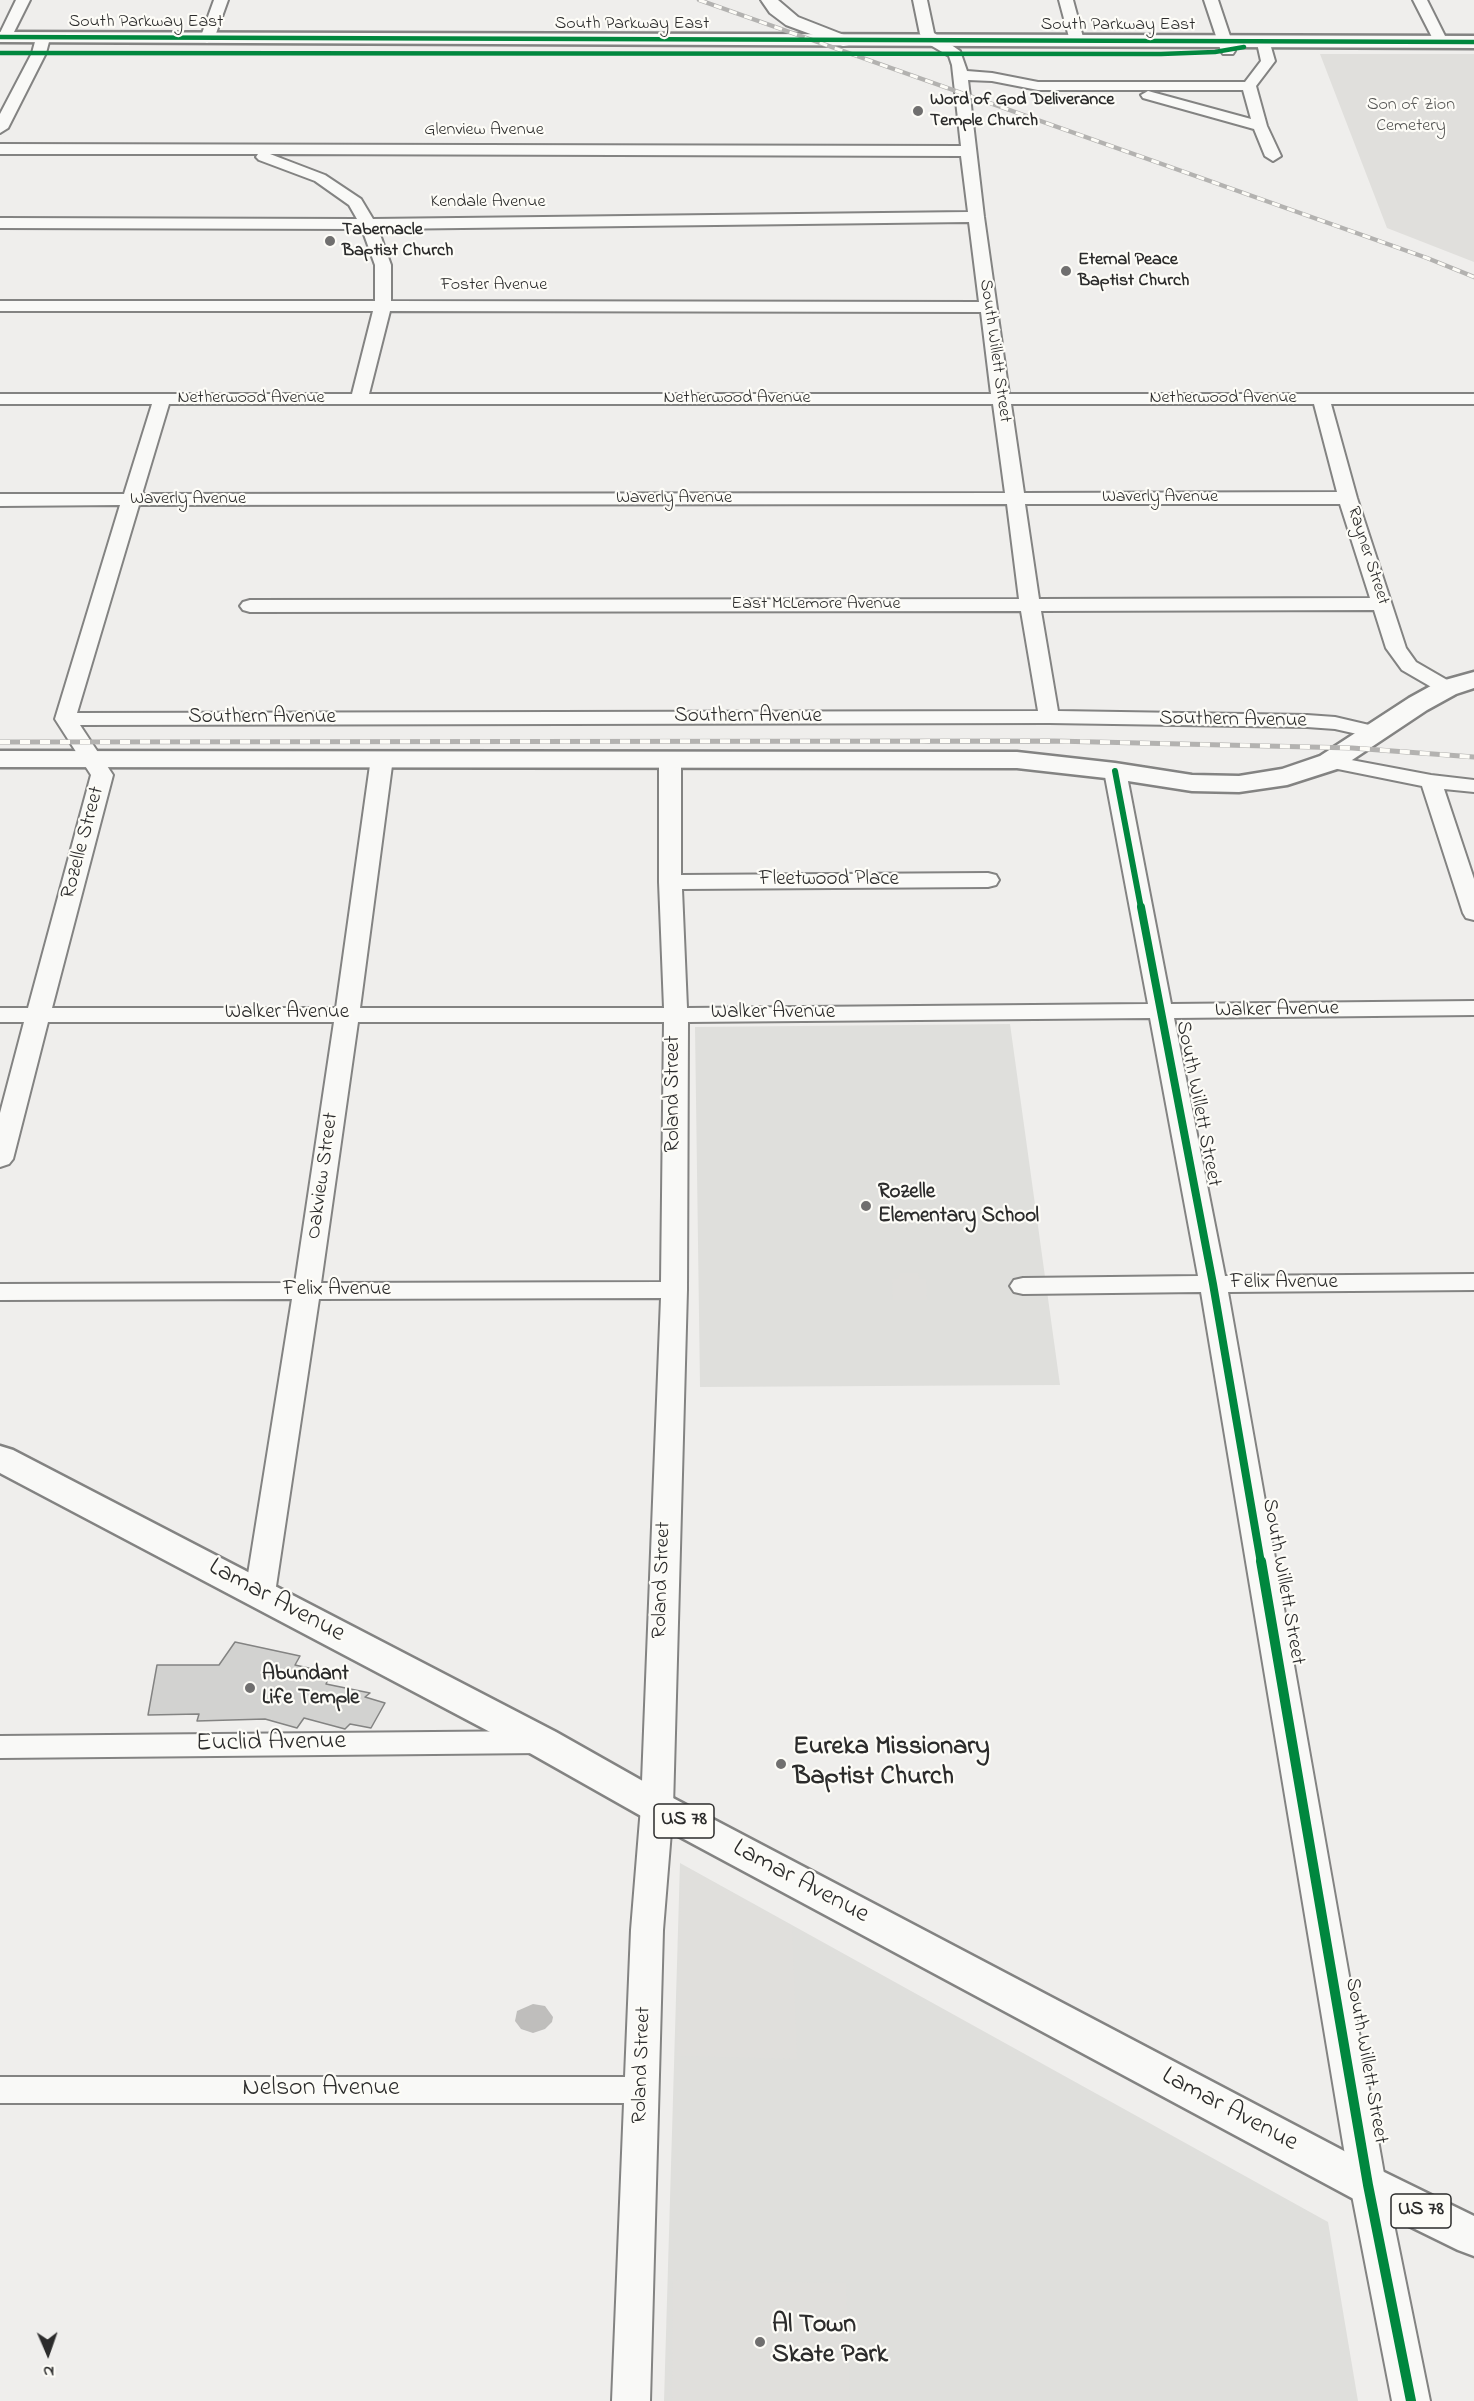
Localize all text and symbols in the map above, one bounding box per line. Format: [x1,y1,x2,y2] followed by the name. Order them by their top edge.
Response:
[69,12,223,34] street label: South Parkway East
[555,14,709,36] street label: South Parkway East
[1041,15,1195,37] street label: South Parkway East
[930,90,1114,132] place label: Word of God Deliverance Temple Church
[1367,95,1455,138] park label: Son of Zion Cemetery
[911,104,925,118] marker: Word of God Deliverance Temple Church
[424,120,544,142] street label: Glenview Avenue
[431,192,545,214] street label: Kendale Avenue
[342,220,453,262] place label: Tabernacle Baptist Church
[323,234,337,248] marker: Tabernacle Baptist Church
[1078,250,1189,292] place label: Eternal Peace Baptist Church
[1059,264,1073,278] marker: Eternal Peace Baptist Church
[441,275,547,297] street label: Foster Avenue
[973,278,1015,424] street label: South Willett Street
[177,388,325,410] street label: Netherwood Avenue
[663,388,811,410] street label: Netherwood Avenue
[1149,388,1297,410] street label: Netherwood Avenue
[1102,487,1218,509] street label: Waverly Avenue
[616,488,732,510] street label: Waverly Avenue
[130,489,246,511] street label: Waverly Avenue
[1341,504,1393,608] street label: Rayner Street
[731,594,901,616] street label: East McLemore Avenue
[674,705,822,731] street label: Southern Avenue
[188,706,336,732] street label: Southern Avenue
[1159,707,1307,735] street label: Southern Avenue
[57,784,111,902] street label: Rozelle Street
[759,868,899,894] street label: Fleetwood Place
[1215,997,1339,1025] street label: Walker Avenue
[225,1001,349,1027] street label: Walker Avenue
[711,1001,835,1027] street label: Walker Avenue
[1169,1019,1225,1189] street label: South Willett Street
[662,1035,688,1153] street label: Roland Street
[303,1111,345,1241] street label: Oakview Street
[878,1181,1039,1231] place label: Rozelle Elementary School
[859,1199,873,1213] marker: Rozelle Elementary School
[1230,1271,1338,1297] street label: Felix Avenue
[283,1278,391,1304] street label: Felix Avenue
[1255,1497,1309,1667] street label: South Willett Street
[648,1521,678,1639] street label: Roland Street
[202,1553,350,1651] street label: Lamar Avenue
[262,1663,359,1713] place label: Abundant Life Temple
[243,1681,257,1695] marker: Abundant Life Temple
[196,1727,346,1761] street label: Euclid Avenue
[793,1733,990,1794] place label: Eureka Missionary Baptist Church
[774,1757,788,1771] marker: Eureka Missionary Baptist Church
[654,1804,714,1838] road number: US 78
[726,1834,874,1932] street label: Lamar Avenue
[1338,1976,1392,2146] street label: South Willett Street
[628,2006,658,2124] street label: Roland Street
[1155,2062,1303,2160] street label: Lamar Avenue
[242,2074,400,2106] street label: Nelson Avenue
[1391,2194,1451,2228] road number: US 78
[772,2311,888,2372] place label: Al Town Skate Park
[18,2323,78,2383] north arrow
[753,2335,767,2349] marker: Al Town Skate Park
[43,2359,54,2383] text: N

